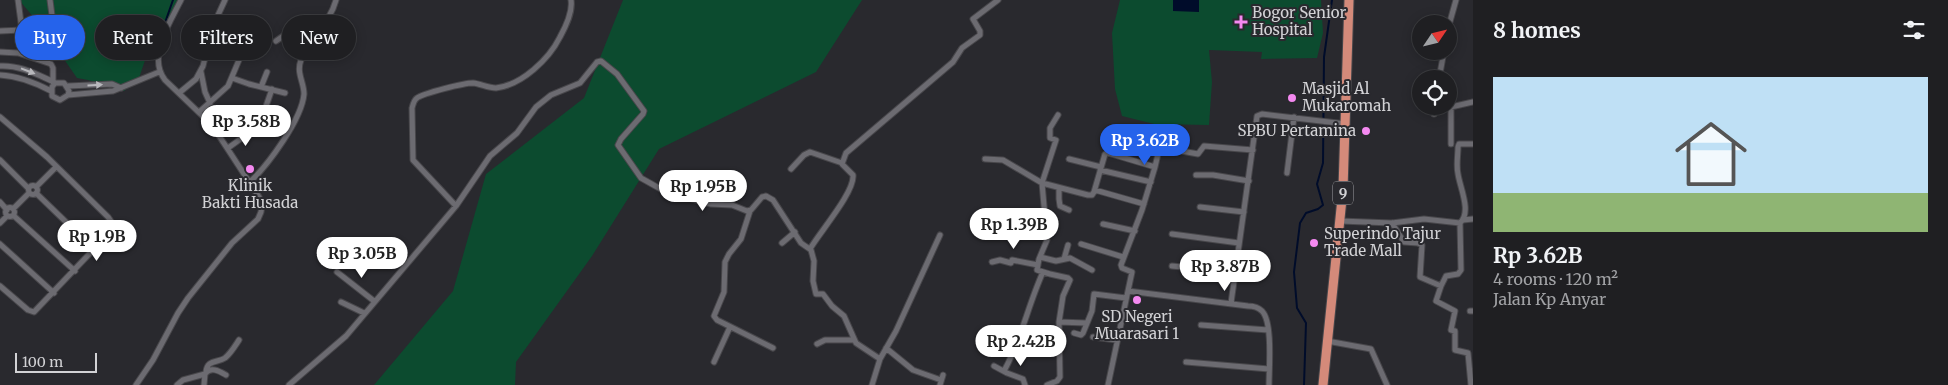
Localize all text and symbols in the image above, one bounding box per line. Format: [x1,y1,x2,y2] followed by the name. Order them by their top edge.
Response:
[1252,3,1346,39] place label: Bogor Senior Hospital
[15,15,85,60] chip: Buy
[95,15,171,60] chip: Rent
[181,15,272,60] chip: Filters
[282,15,356,60] chip: New
[1234,15,1248,29] marker: Bogor Senior Hospital
[1412,15,1458,60] north arrow
[1412,15,1457,115] map controls
[1900,16,1928,44] icon: filters
[1493,17,1581,44] text: 8 homes
[21,68,36,75] one-way arrow
[1412,70,1457,115] button: locate
[1302,79,1391,115] place label: Masjid Al Mukaromah
[87,81,103,89] one-way arrow
[1286,92,1298,104] marker: Masjid Al Mukaromah
[194,104,298,147] pin: Rp 3.58B
[1666,109,1756,199] icon: home
[212,111,280,131] text: Rp 3.58B
[1237,121,1356,140] place label: SPBU Pertamina
[1093,124,1197,166] pin: Rp 3.62B
[1360,125,1372,137] marker: SPBU Pertamina
[1111,130,1179,150] text: Rp 3.62B
[244,163,256,175] marker: Klinik Bakti Husada
[651,170,755,212] pin: Rp 1.95B
[202,176,298,212] place label: Klinik Bakti Husada
[670,176,736,196] text: Rp 1.95B
[1333,182,1353,204] road number: 9
[962,208,1066,250] pin: Rp 1.39B
[981,214,1047,234] text: Rp 1.39B
[51,220,143,262] pin: Rp 1.9B
[1324,224,1441,260] place label: Superindo Tajur Trade Mall
[69,226,126,246] text: Rp 1.9B
[310,236,414,279] pin: Rp 3.05B
[1308,237,1320,249] marker: Superindo Tajur Trade Mall
[1493,242,1582,269] text: Rp 3.62B
[328,243,396,263] text: Rp 3.05B
[1173,250,1277,292] pin: Rp 3.87B
[1191,256,1259,276] text: Rp 3.87B
[1493,269,1618,289] text: 4 rooms · 120 m²
[1493,289,1606,309] text: Jalan Kp Anyar
[1131,294,1143,306] marker: SD Negeri Muarasari 1
[1095,307,1179,343] place label: SD Negeri Muarasari 1
[969,324,1073,367] pin: Rp 2.42B
[986,331,1056,351] text: Rp 2.42B
[15,350,98,373] scale bar
[22,353,63,371] text: 100 m

